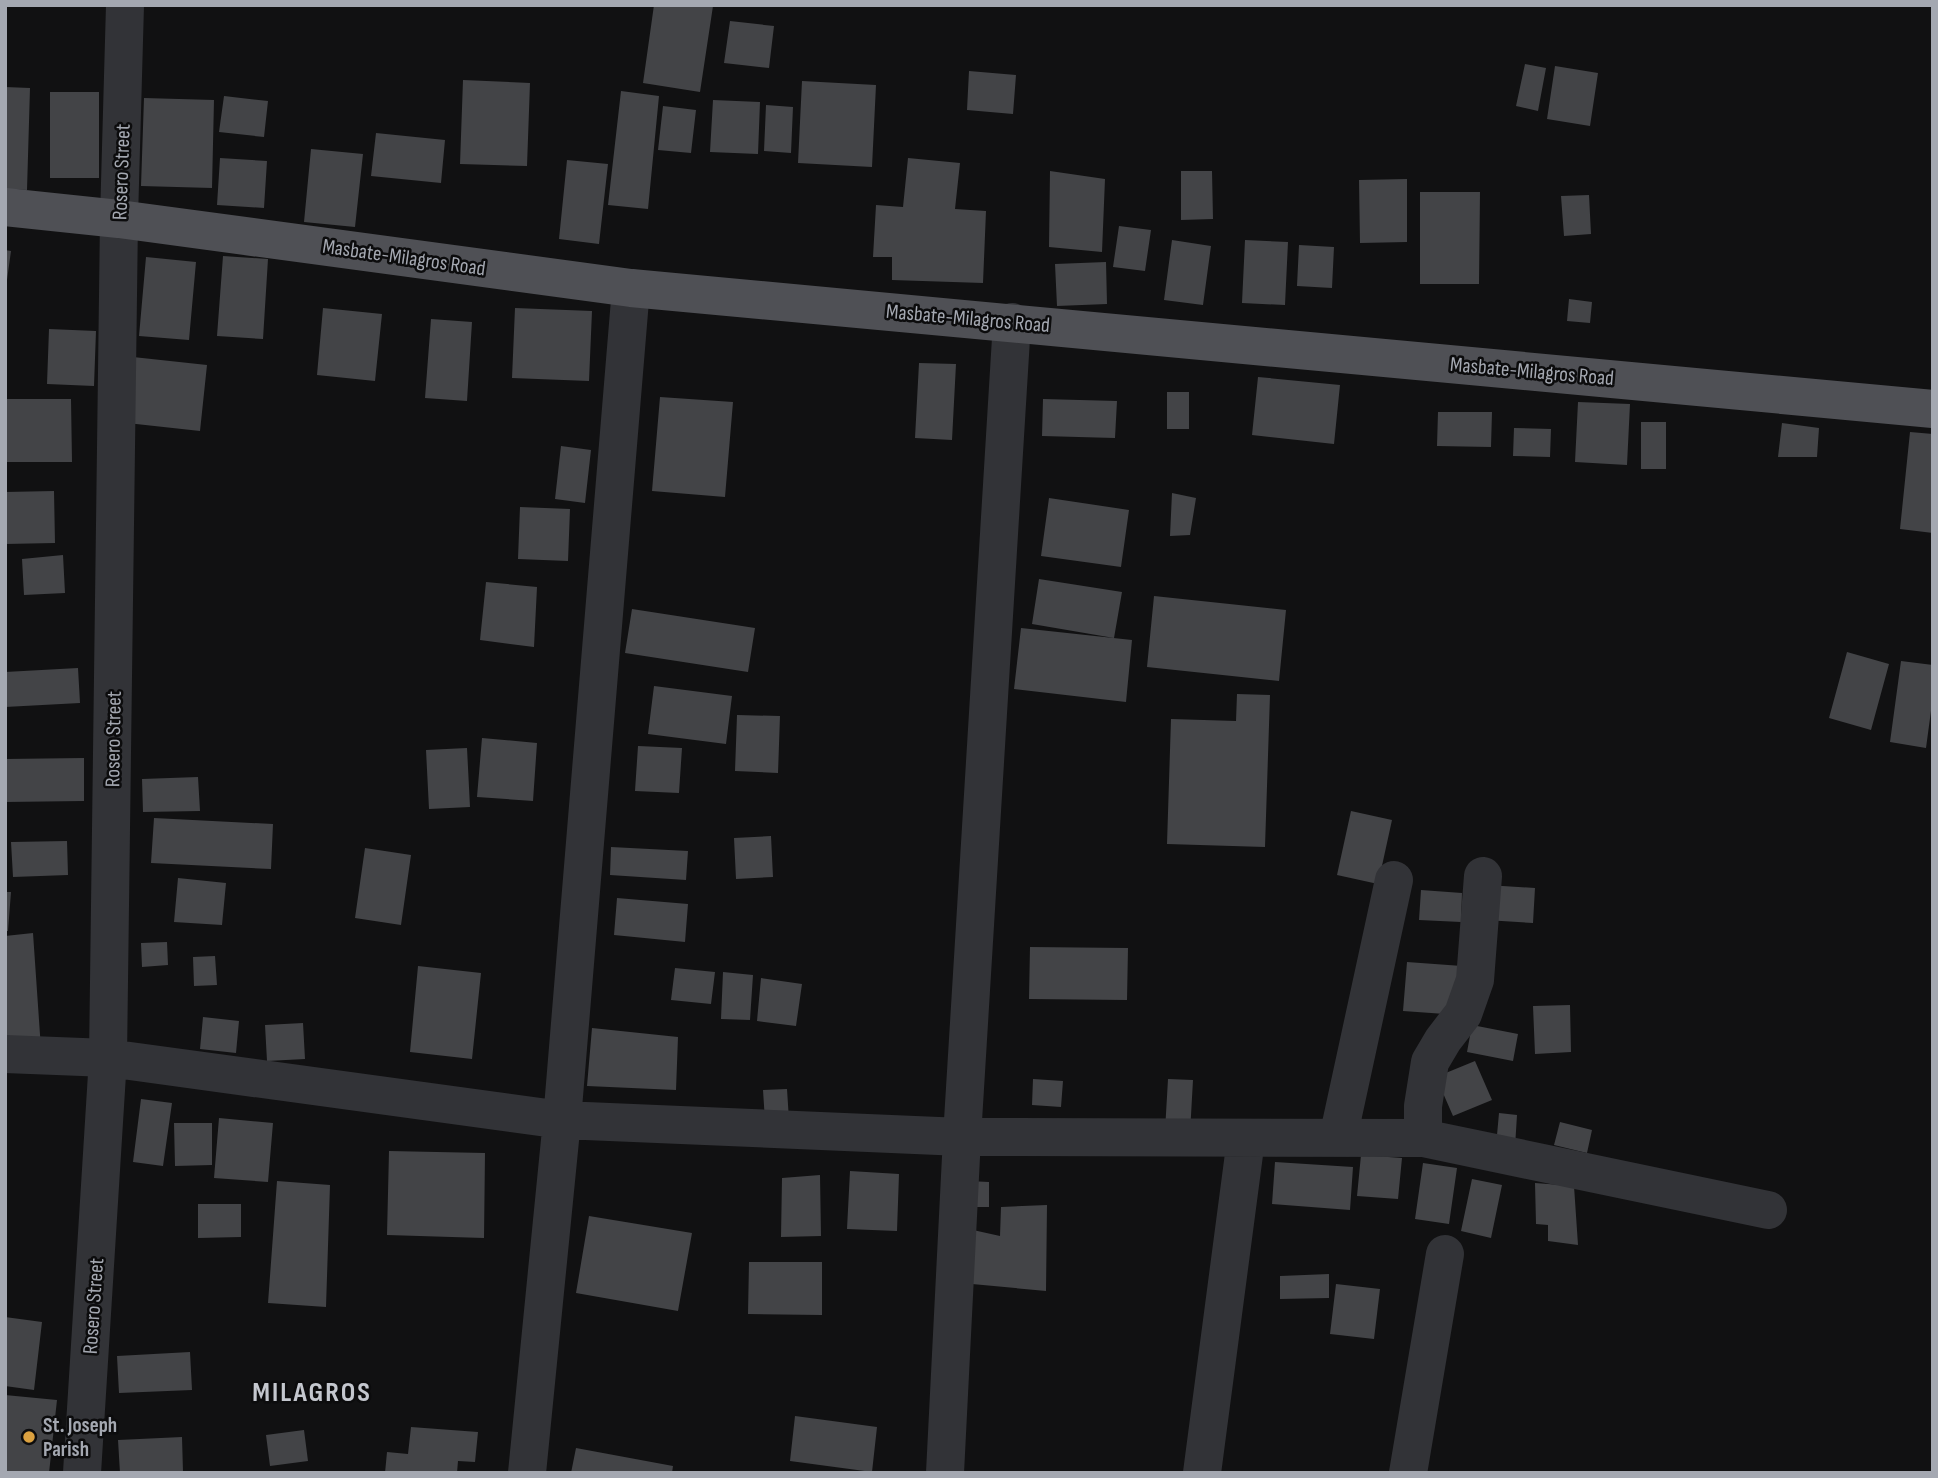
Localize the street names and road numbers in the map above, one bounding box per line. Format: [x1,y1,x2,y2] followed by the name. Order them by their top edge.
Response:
[107,124,136,221] street label: Rosero Street
[321,234,487,281] street label: Masbate-Milagros Road
[885,299,1051,338] street label: Masbate-Milagros Road
[1449,352,1615,391] street label: Masbate-Milagros Road
[100,691,127,787] street label: Rosero Street
[78,1257,109,1355] street label: Rosero Street

